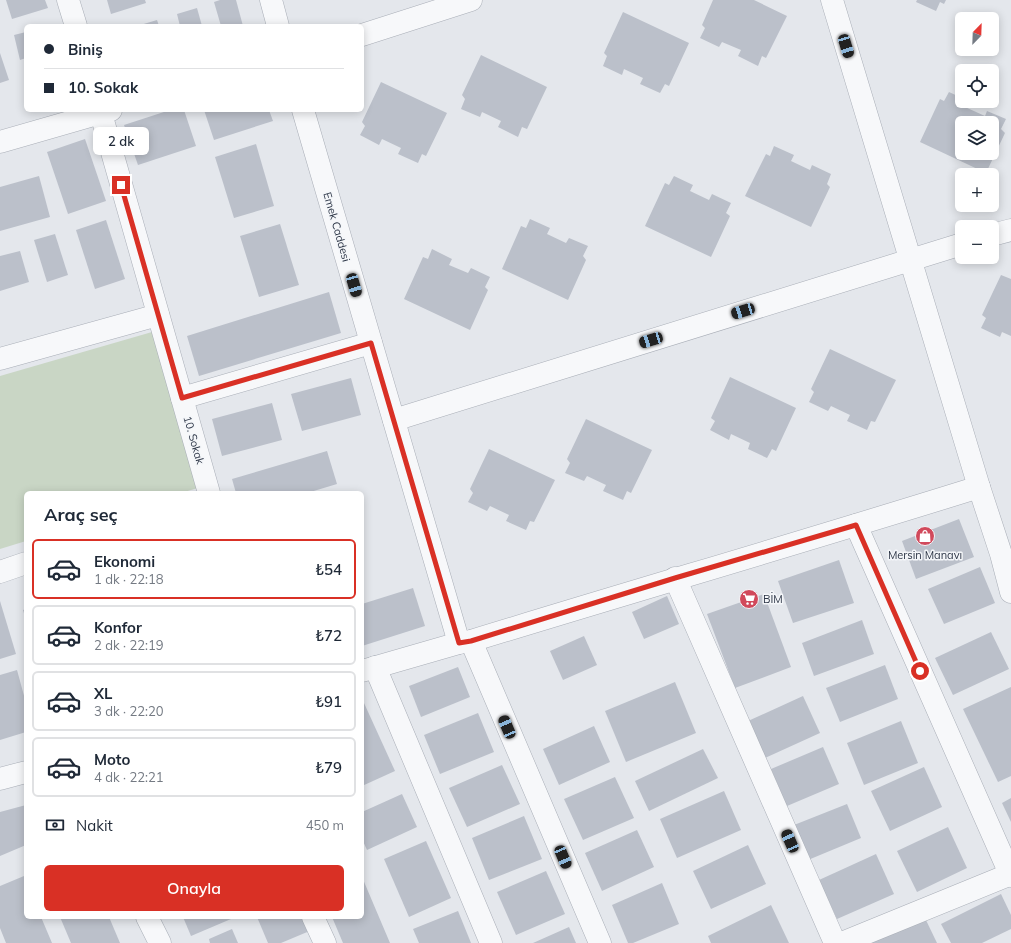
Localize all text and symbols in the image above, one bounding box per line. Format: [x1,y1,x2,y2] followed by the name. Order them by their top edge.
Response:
[955,12,999,56] north arrow
[955,12,999,264] map controls
[837,33,855,59] car
[68,40,103,59] text: Biniş
[955,64,999,108] button: locate
[68,78,138,97] text: 10. Sokak
[955,116,999,160] button: layers
[93,127,149,155] callout: 2 dk
[108,133,134,149] text: 2 dk
[955,168,999,212] button: +
[112,176,130,194] route end
[320,191,354,263] street label: Emek Caddesi
[955,220,999,264] button: −
[345,272,363,298] car
[730,302,756,320] car
[638,331,664,349] car
[180,414,208,466] street label: 10. Sokak
[44,503,118,526] text: Araç seç
[914,525,936,547] shop icon: Mersin Manavı
[888,548,962,562] place label: Mersin Manavı
[46,551,82,587] icon: car
[94,552,155,571] text: Ekonomi
[315,560,342,579] text: ₺54
[94,571,164,587] text: 1 dk · 22:18
[738,588,760,610] supermarket icon: BİM
[763,592,783,606] place label: BİM
[46,617,82,653] icon: car
[94,618,142,637] text: Konfor
[315,626,342,645] text: ₺72
[94,637,164,653] text: 2 dk · 22:19
[911,662,929,680] route start
[46,683,82,719] icon: car
[94,684,112,703] text: XL
[315,692,342,711] text: ₺91
[94,703,164,719] text: 3 dk · 22:20
[497,714,517,740] car
[46,749,82,785] icon: car
[94,750,130,769] text: Moto
[315,758,342,777] text: ₺79
[94,769,164,785] text: 4 dk · 22:21
[44,814,66,836] icon: cash
[76,816,113,835] text: Nakit
[306,817,344,833] text: 450 m
[780,828,800,854] car
[553,844,573,870] car
[44,865,344,911] button: Onayla

